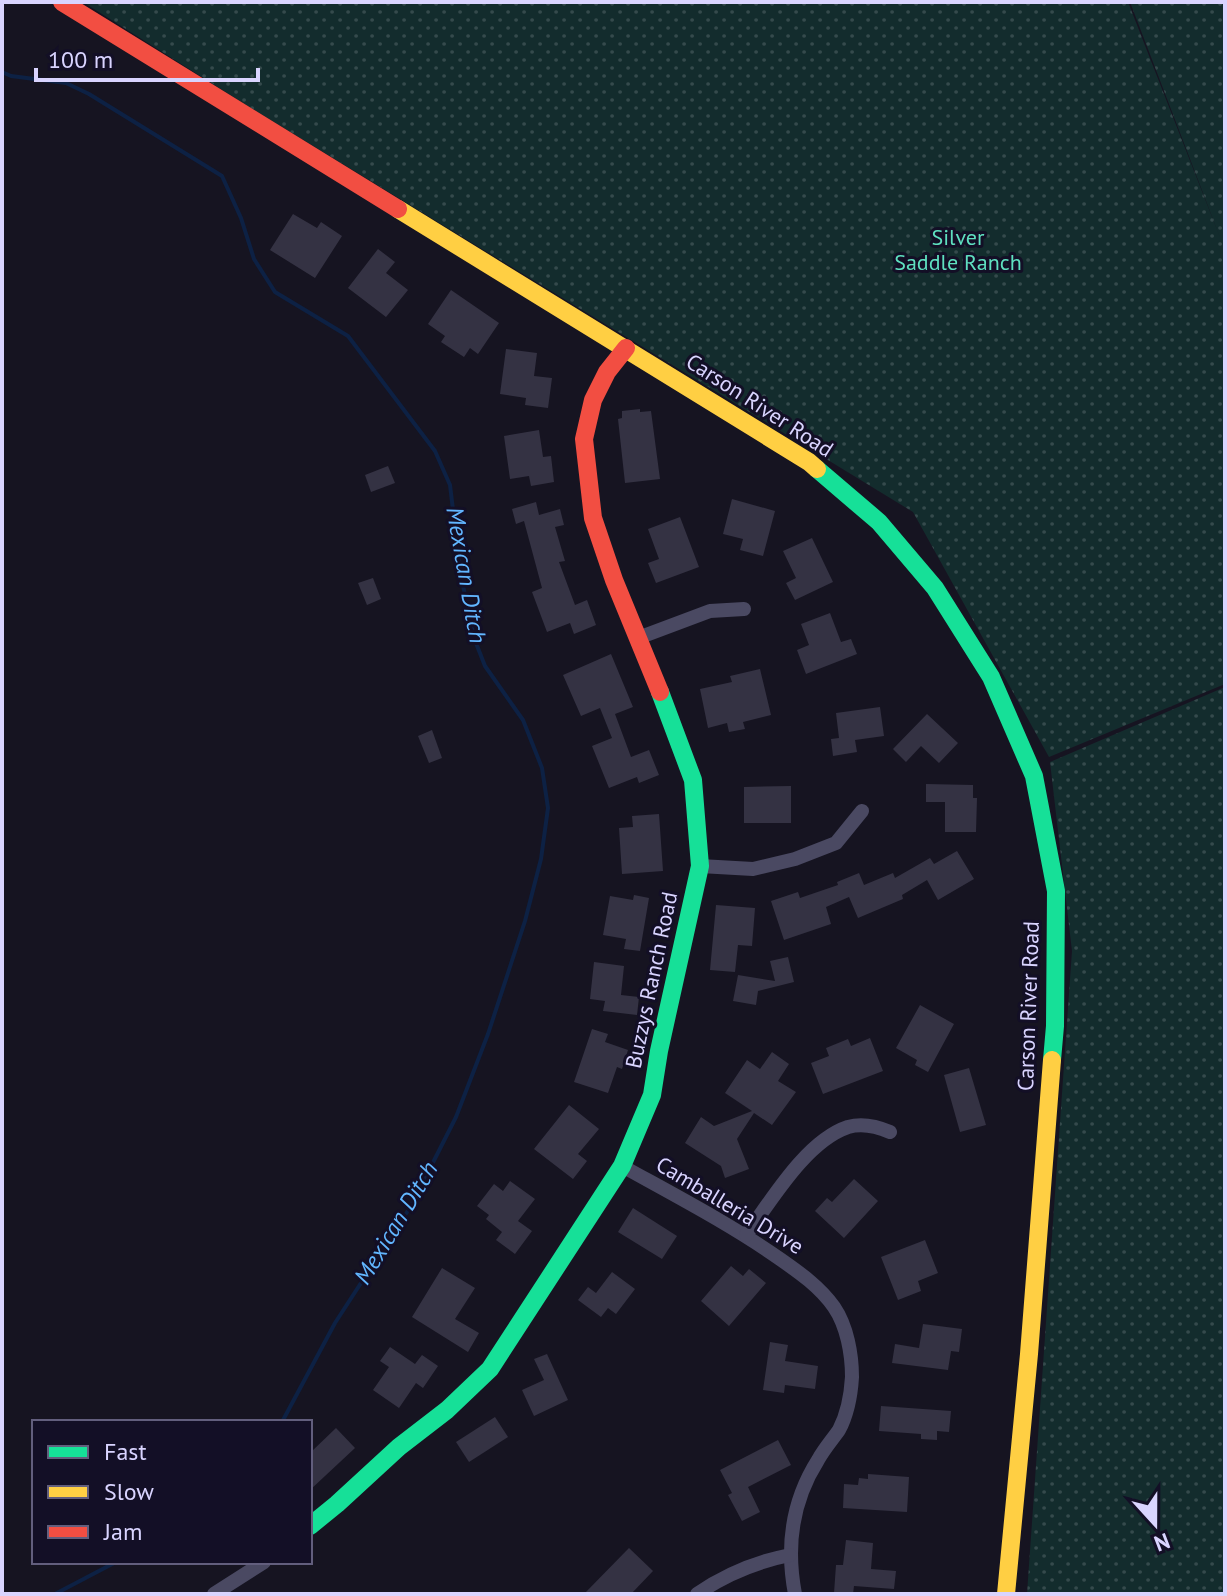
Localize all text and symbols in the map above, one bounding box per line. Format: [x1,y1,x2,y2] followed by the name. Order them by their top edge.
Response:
[36,32,258,82] scale bar
[48,44,113,75] text: 100 m
[894,223,1022,276] park label: Silver Saddle Ranch
[681,347,839,463] street label: Carson River Road
[439,504,494,646] water label: Mexican Ditch
[619,889,683,1071] street label: Buzzys Ranch Road
[1011,921,1045,1091] street label: Carson River Road
[651,1150,809,1260] street label: Camballeria Drive
[347,1156,444,1290] water label: Mexican Ditch
[32,1420,312,1564] legend
[104,1436,147,1467] text: Fast
[104,1476,154,1507] text: Slow
[1115,1484,1195,1564] north arrow
[103,1516,142,1547] text: Jam
[1150,1527,1174,1558] text: N

